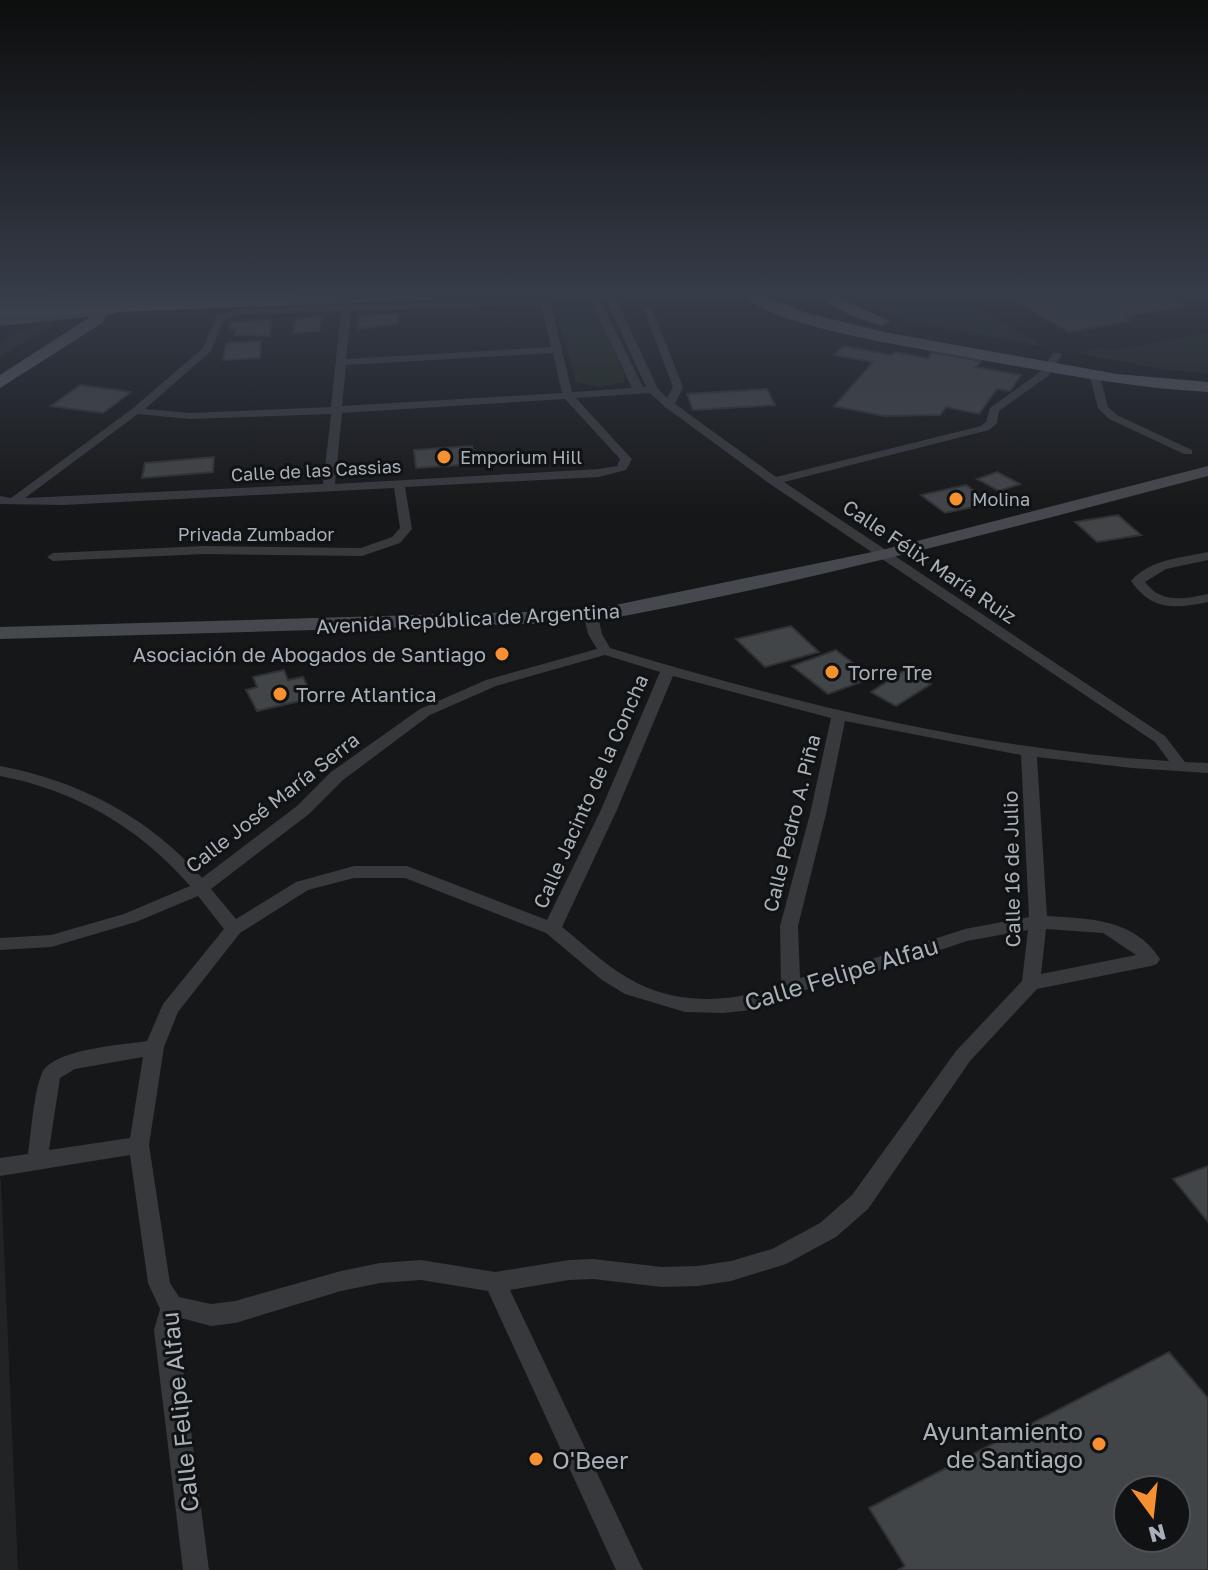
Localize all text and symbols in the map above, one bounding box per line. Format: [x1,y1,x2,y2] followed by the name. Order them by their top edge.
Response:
[460,446,582,468] place label: Emporium Hill
[435,448,453,466] marker: Emporium Hill
[230,455,402,485] street label: Calle de las Cassias
[972,488,1030,510] place label: Molina
[947,490,965,508] marker: Molina
[839,494,1021,628] street label: Calle Félix María Ruiz
[178,523,334,545] street label: Privada Zumbador
[315,598,621,638] street label: Avenida República de Argentina
[133,642,486,666] place label: Asociación de Abogados de Santiago
[493,645,511,663] marker: Asociación de Abogados de Santiago
[848,660,932,684] place label: Torre Tre
[823,663,841,681] marker: Torre Tre
[527,670,653,912] street label: Calle Jacinto de la Concha
[296,682,437,706] place label: Torre Atlantica
[271,685,289,703] marker: Torre Atlantica
[181,727,363,877] street label: Calle José María Serra
[757,732,825,914] street label: Calle Pedro A. Piña
[998,790,1024,948] street label: Calle 16 de Julio
[741,930,941,1016] street label: Calle Felipe Alfau
[154,1311,204,1513] street label: Calle Felipe Alfau
[923,1416,1083,1473] place label: Ayuntamiento de Santiago
[1090,1435,1108,1453] marker: Ayuntamiento de Santiago
[552,1445,628,1474] place label: O'Beer
[527,1450,545,1468] marker: O'Beer
[1112,1474,1192,1554] north arrow
[1146,1519,1169,1549] text: N

